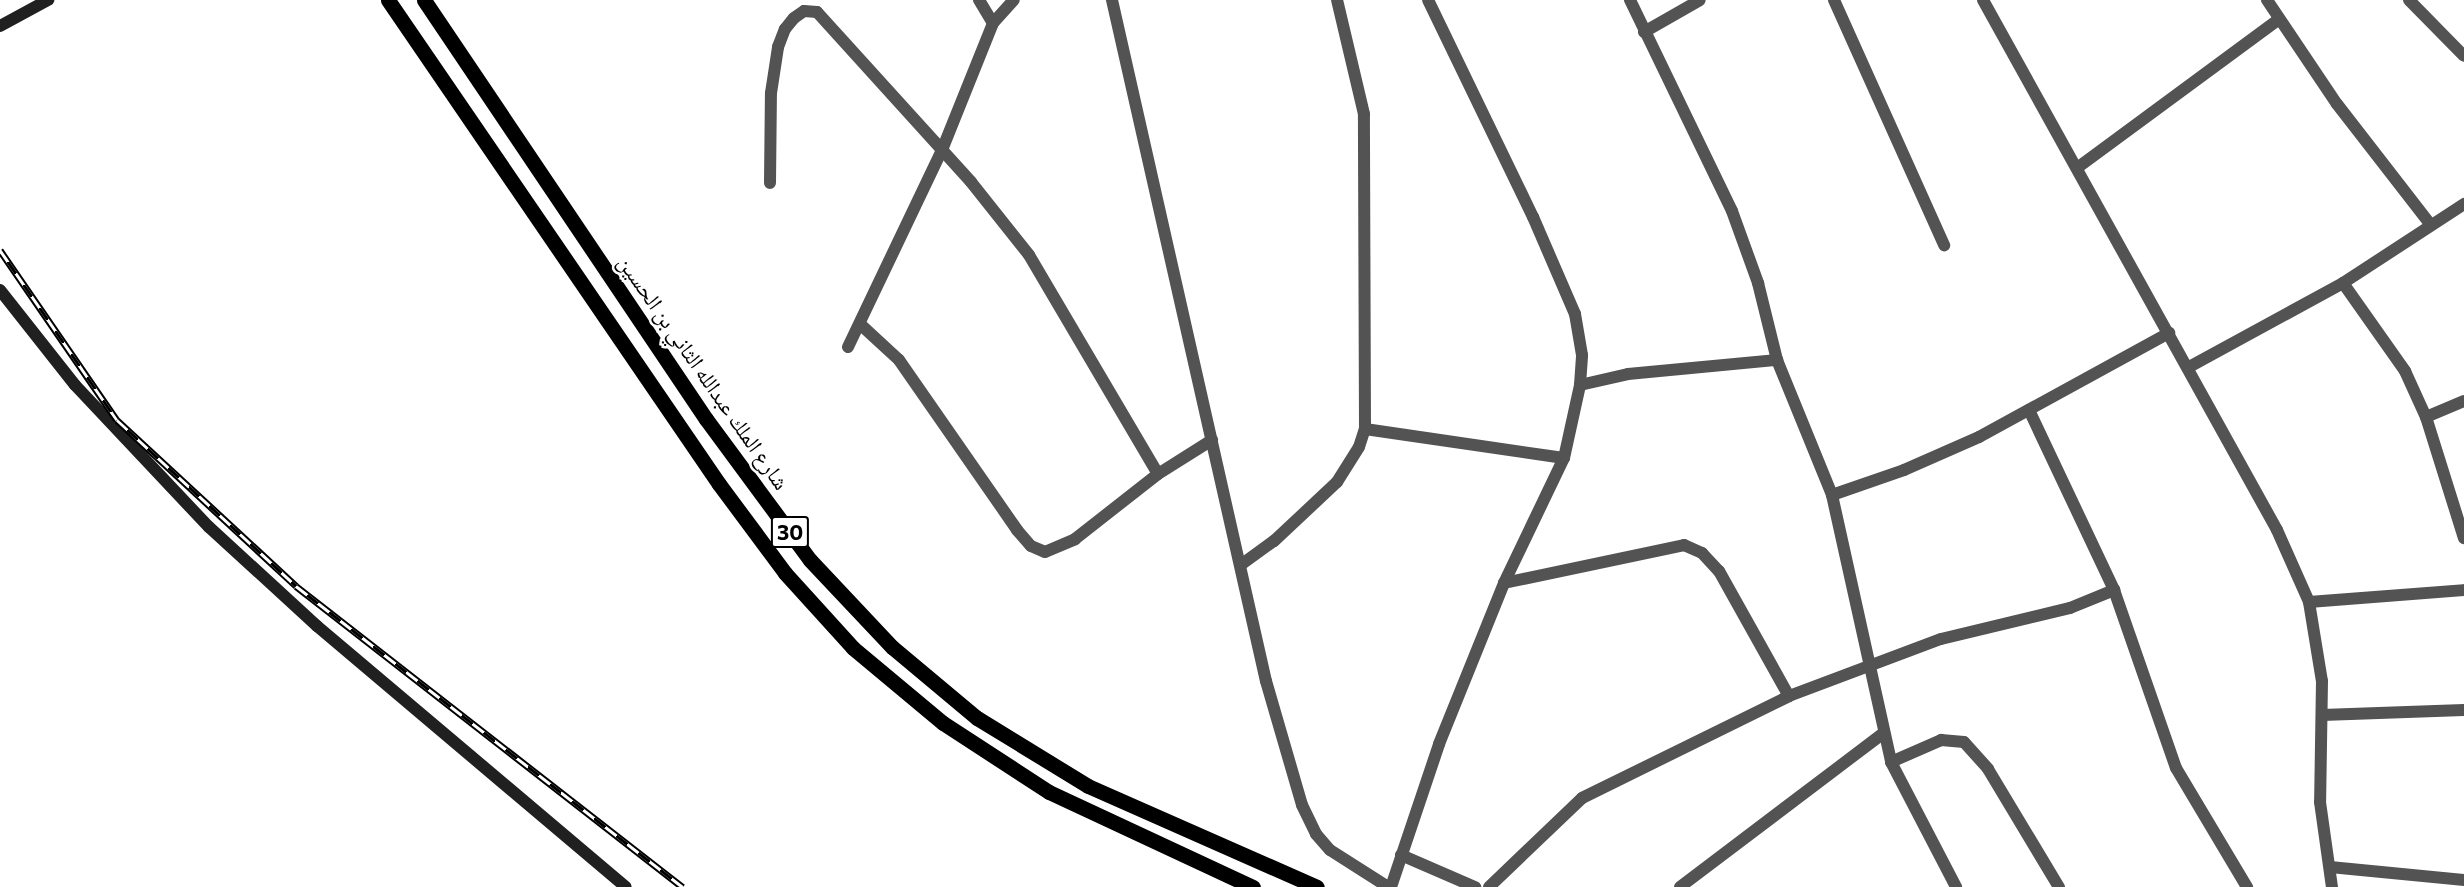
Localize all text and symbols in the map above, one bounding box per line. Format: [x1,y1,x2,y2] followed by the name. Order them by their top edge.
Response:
[613,250,795,494] street label: شارع الملك عبدالله الثاني بن الحسين
[770,514,810,550] road number: 30

